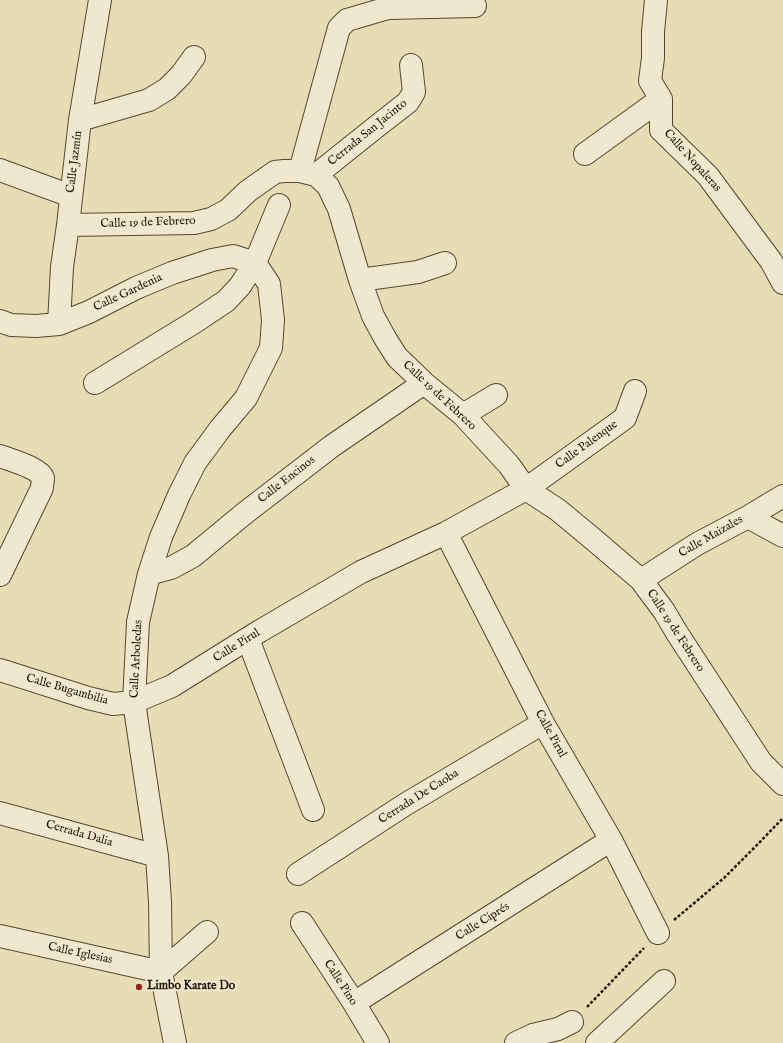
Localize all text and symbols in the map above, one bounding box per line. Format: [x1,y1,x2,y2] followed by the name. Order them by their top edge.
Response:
[326,97,410,169] street label: Cerrada San Jacinto
[660,127,724,195] street label: Calle Nopaleras
[64,130,86,194] street label: Calle Jazmín
[100,214,196,232] street label: Calle 19 de Febrero
[91,271,165,315] street label: Calle Gardenia
[399,358,479,434] street label: Calle 19 de Febrero
[553,418,621,472] street label: Calle Palenque
[256,453,318,507] street label: Calle Encinos
[676,513,746,561] street label: Calle Maizales
[643,587,707,675] street label: Calle 19 de Febrero
[128,620,146,698] street label: Calle Arboledas
[211,626,263,666] street label: Calle Pirul
[24,671,110,709] street label: Calle Bugambilia
[531,708,569,760] street label: Calle Pirul
[376,767,462,827] street label: Cerrada De Caoba
[44,818,114,850] street label: Cerrada Dalia
[453,900,513,944] street label: Calle Ciprés
[46,940,114,968] street label: Calle Iglesias
[320,958,360,1008] street label: Calle Pino
[147,980,235,994] place label: Limbo Karate Do
[134,982,144,992] marker: Limbo Karate Do

